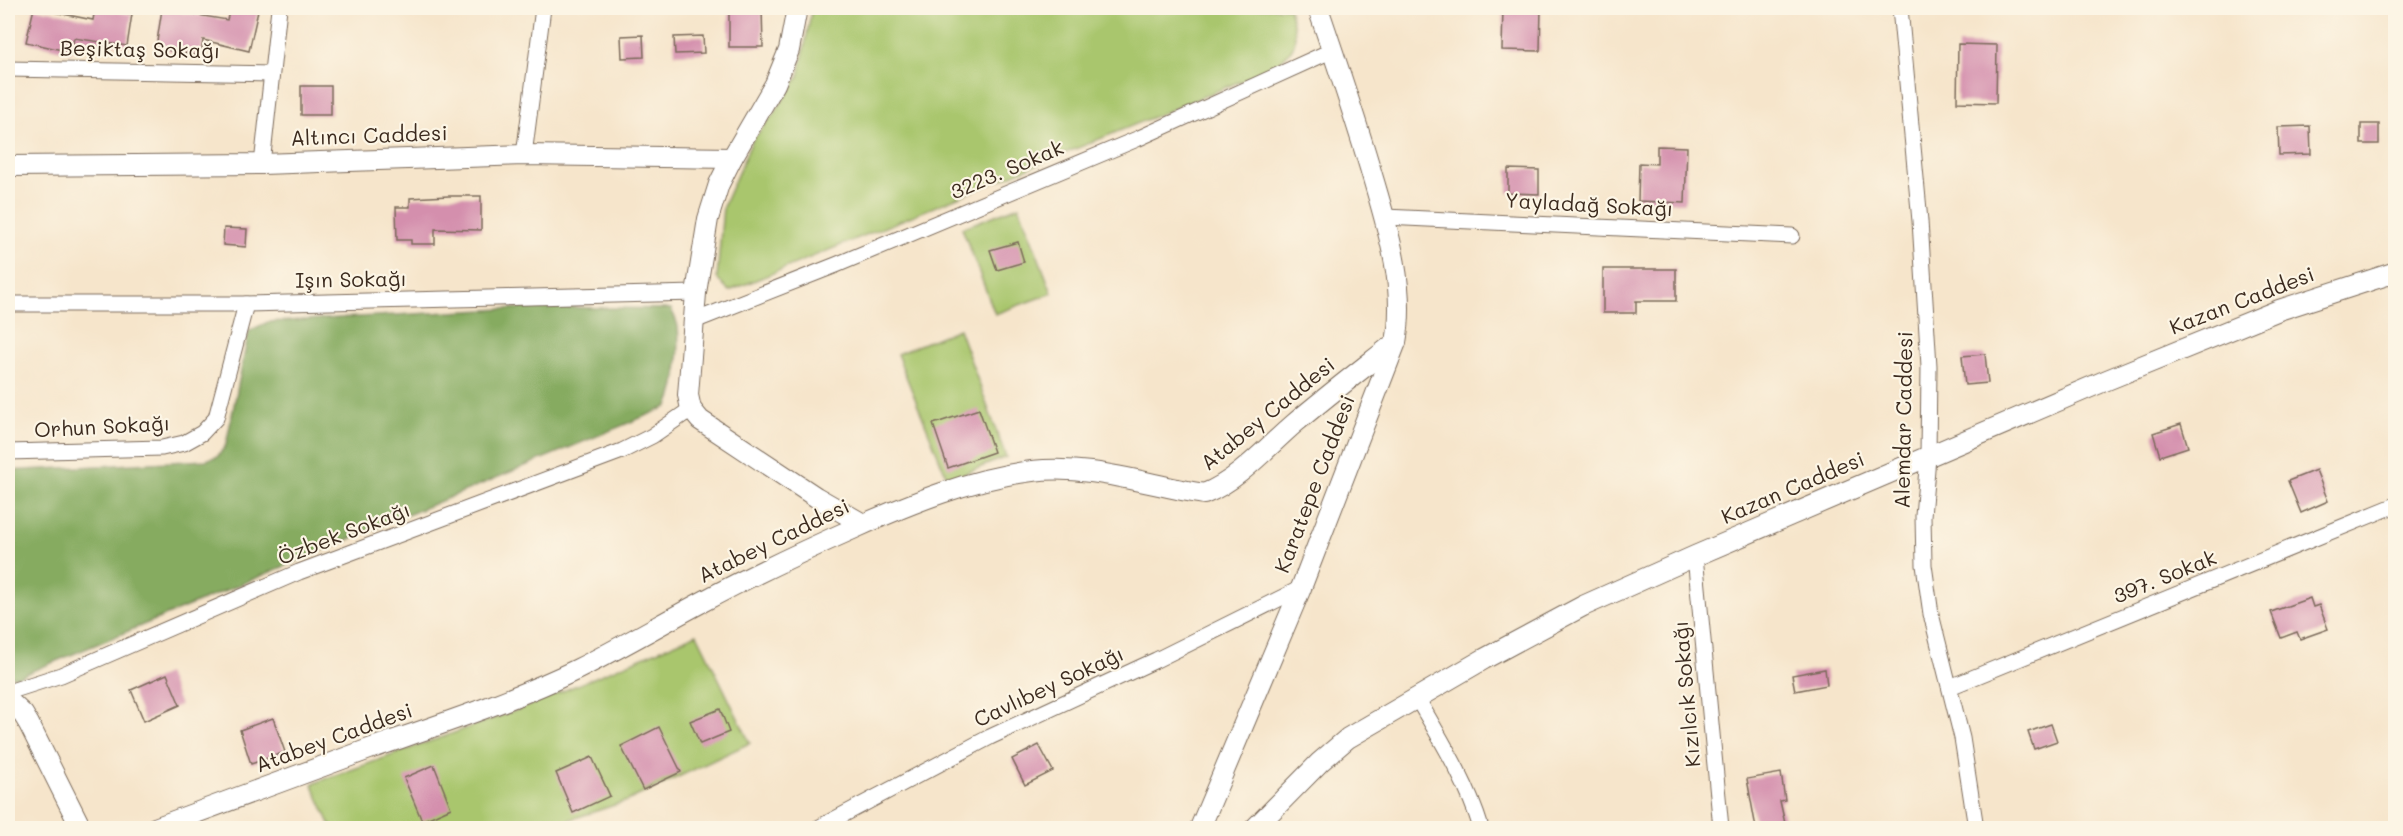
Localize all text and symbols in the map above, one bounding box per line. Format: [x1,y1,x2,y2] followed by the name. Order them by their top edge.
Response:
[60,34,220,63] street label: Beşiktaş Sokağı
[290,118,448,151] street label: Altıncı Caddesi
[946,133,1067,205] street label: 3223. Sokak
[1504,186,1674,221] street label: Yayladağ Sokağı
[2165,260,2318,340] street label: Kazan Caddesi
[295,264,407,293] street label: Işın Sokağı
[1887,331,1918,509] street label: Alemdar Caddesi
[1194,350,1340,475] street label: Atabey Caddesi
[1267,391,1360,576] street label: Karatepe Caddesi
[33,408,171,443] street label: Orhun Sokağı
[1717,444,1868,529] street label: Kazan Caddesi
[693,491,854,588] street label: Atabey Caddesi
[273,495,414,570] street label: Özbek Sokağı
[2109,543,2220,609] street label: 397. Sokak
[1666,620,1705,769] street label: Kızılcık Sokağı
[969,639,1128,732] street label: Cavlıbey Sokağı
[251,696,416,778] street label: Atabey Caddesi

